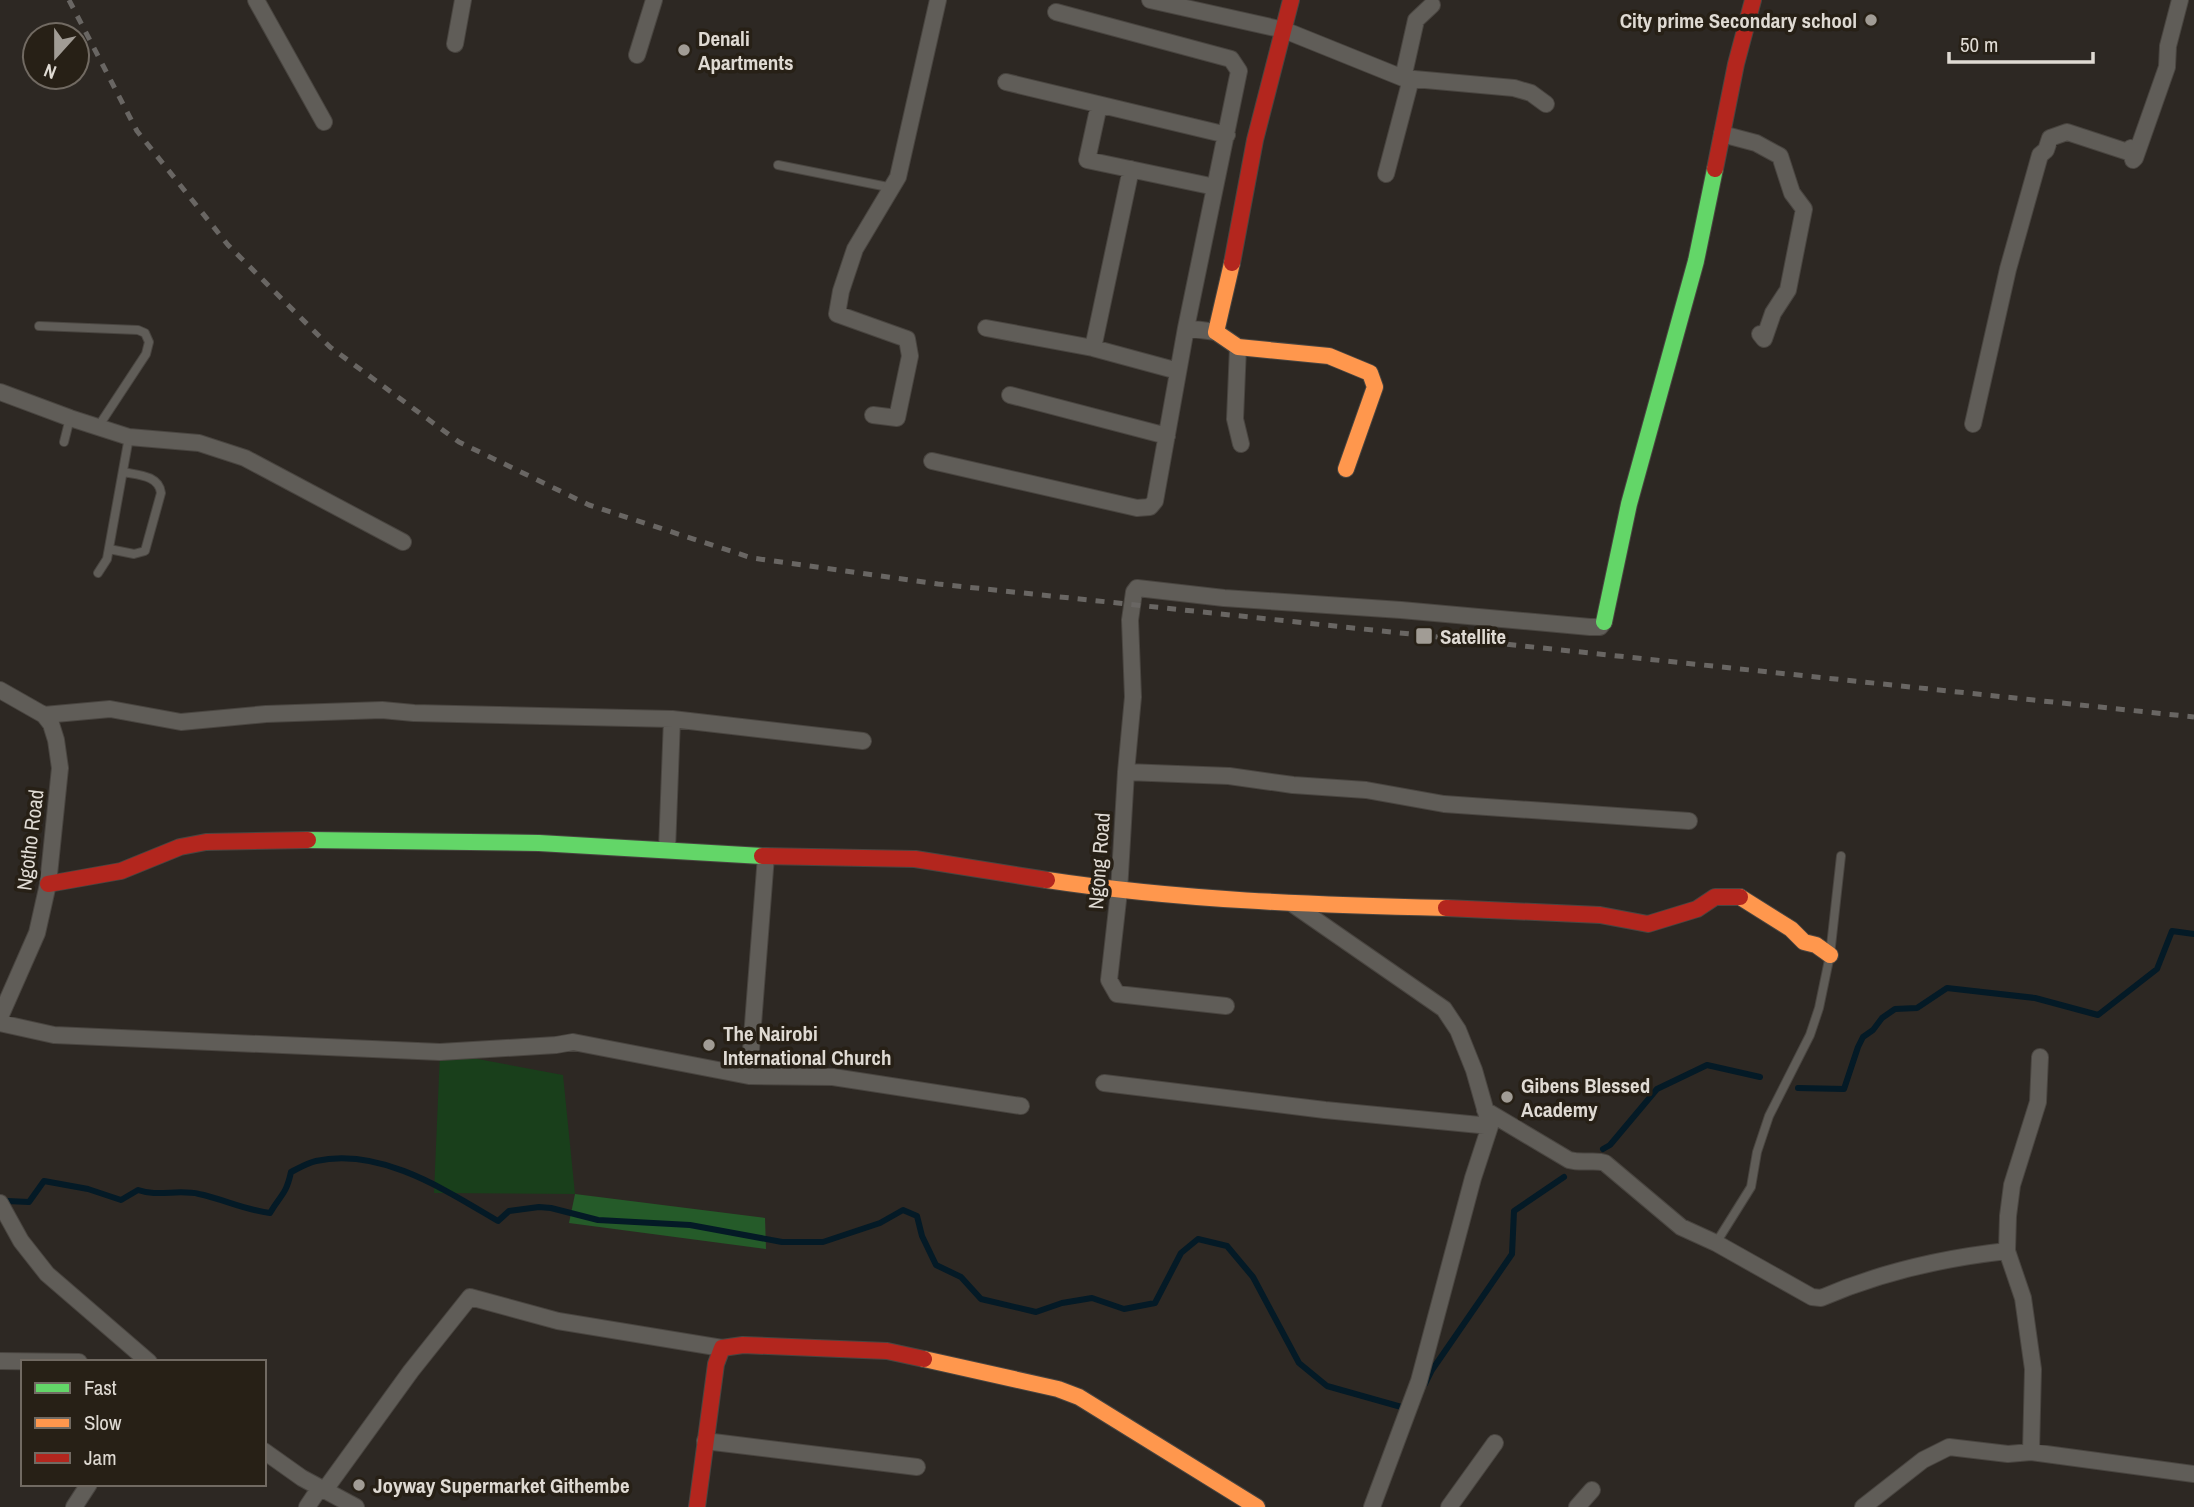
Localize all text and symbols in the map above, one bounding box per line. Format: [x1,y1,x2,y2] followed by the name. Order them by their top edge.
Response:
[1620,6,1857,35] place label: City prime Secondary school
[1863,12,1879,28] marker: City prime Secondary school
[21,21,91,91] north arrow
[1949,21,2092,65] scale bar
[698,24,794,77] place label: Denali Apartments
[1960,30,1998,59] text: 50 m
[676,42,692,58] marker: Denali Apartments
[40,58,60,86] text: N
[1440,622,1506,651] place label: Satellite
[1414,626,1434,646] marker: Satellite
[9,788,51,892] street label: Ngotho Road
[1081,812,1117,910] street label: Ngong Road
[723,1019,891,1072] place label: The Nairobi International Church
[701,1037,717,1053] marker: The Nairobi International Church
[1521,1071,1650,1124] place label: Gibens Blessed Academy
[1499,1089,1515,1105] marker: Gibens Blessed Academy
[21,1360,266,1486] legend
[84,1373,117,1402] text: Fast
[84,1408,122,1437] text: Slow
[84,1443,117,1472] text: Jam
[373,1471,630,1500] place label: Joyway Supermarket Githembe
[351,1477,367,1493] marker: Joyway Supermarket Githembe

